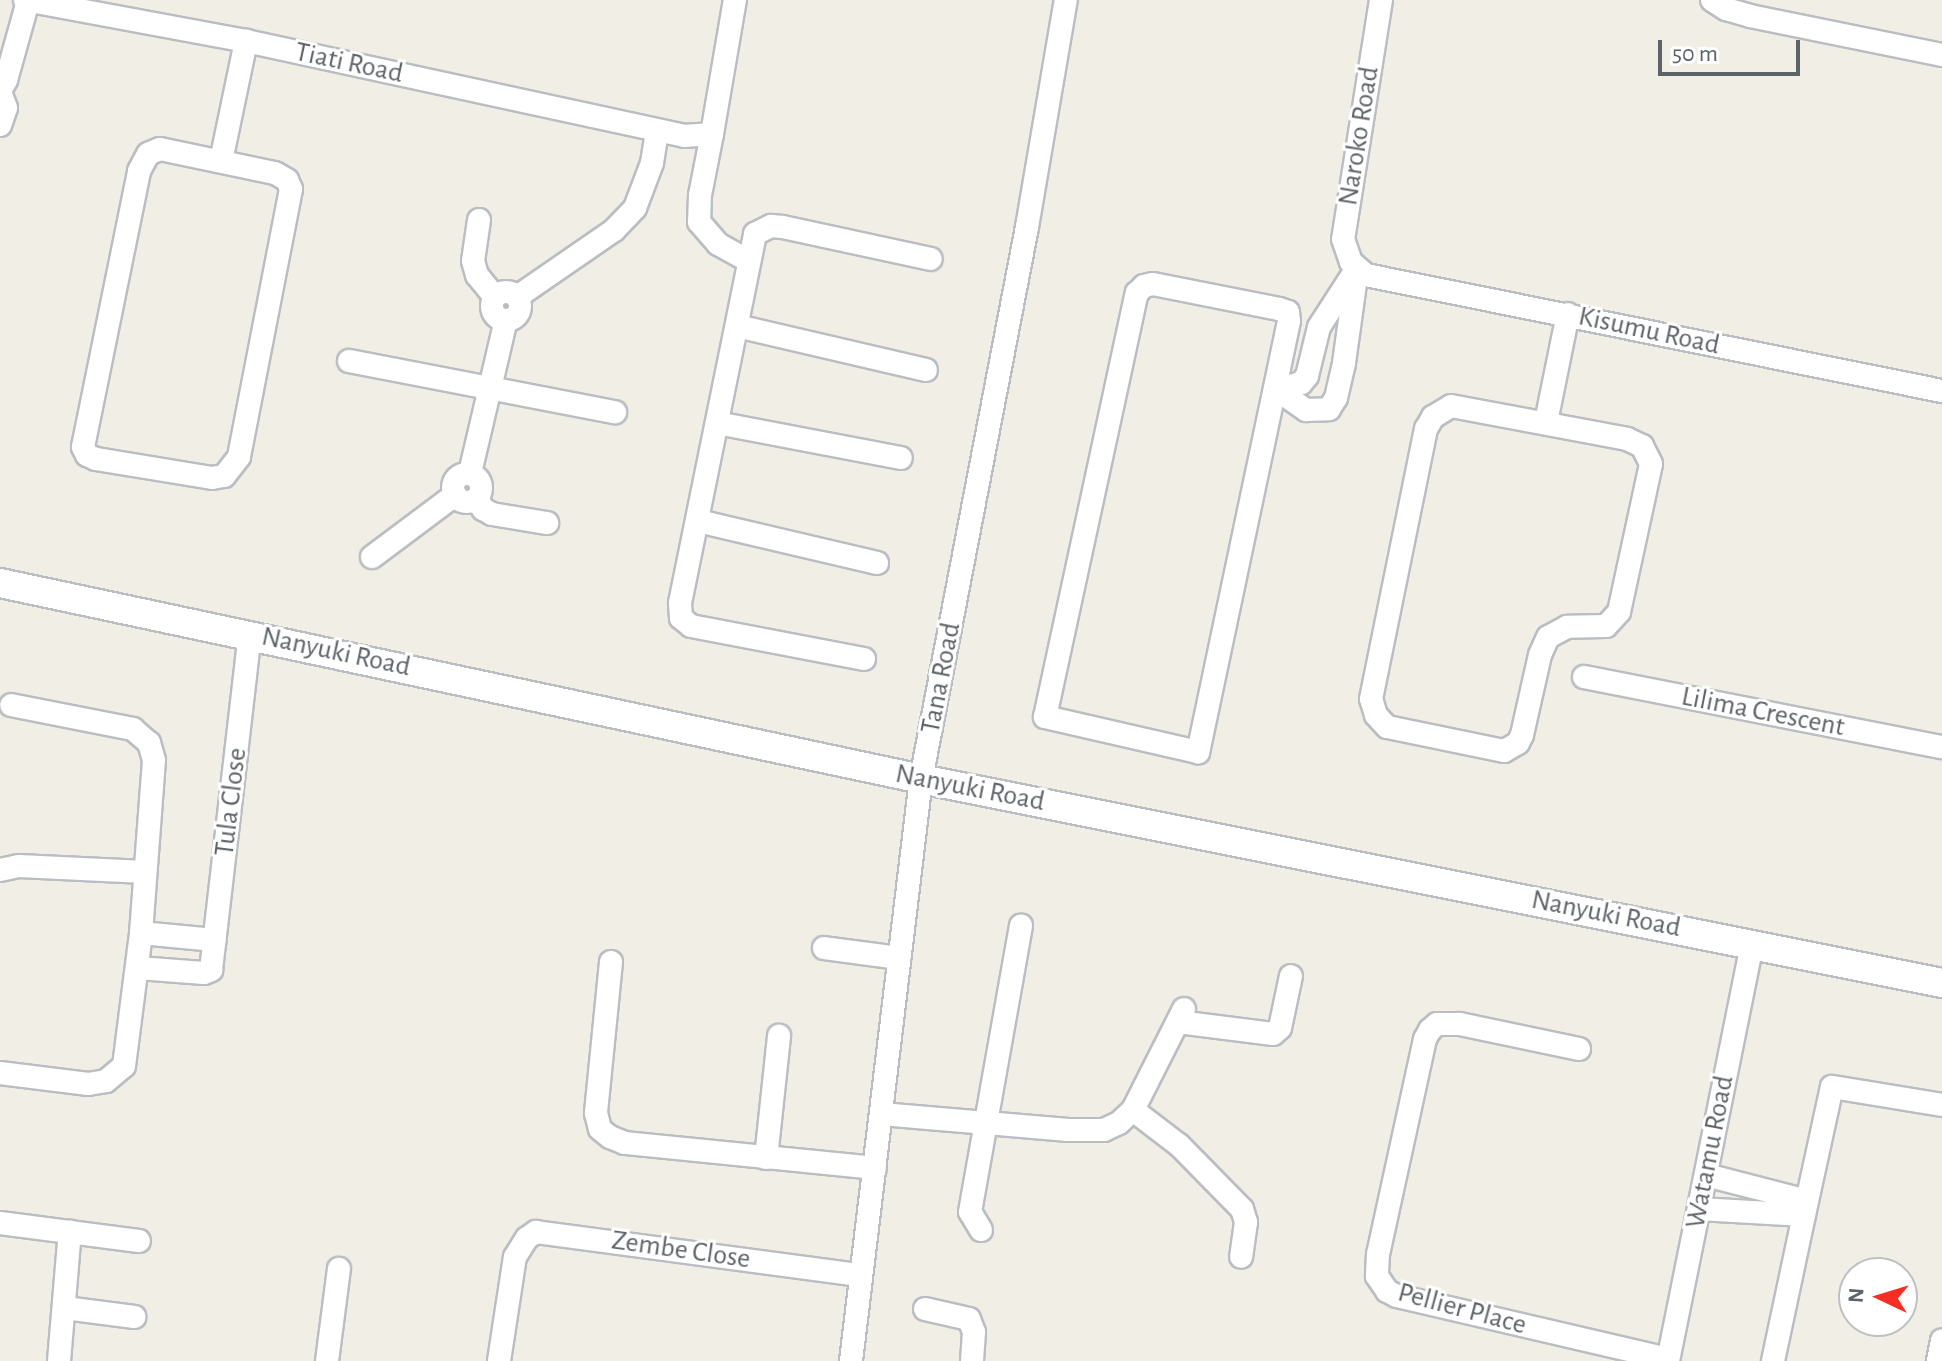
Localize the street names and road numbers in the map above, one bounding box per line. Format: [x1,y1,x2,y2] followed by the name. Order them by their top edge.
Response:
[292,35,406,91] street label: Tiati Road
[1331,64,1387,208] street label: Naroko Road
[1575,300,1723,362] street label: Kisumu Road
[259,620,413,684] street label: Nanyuki Road
[914,620,968,736] street label: Tana Road
[1679,680,1847,744] street label: Lilima Crescent
[208,746,254,858] street label: Tula Close
[893,757,1047,819] street label: Nanyuki Road
[1529,883,1683,945] street label: Nanyuki Road
[1679,1073,1741,1231] street label: Watamu Road
[609,1224,753,1276] street label: Zembe Close
[1394,1276,1530,1342] street label: Pellier Place

